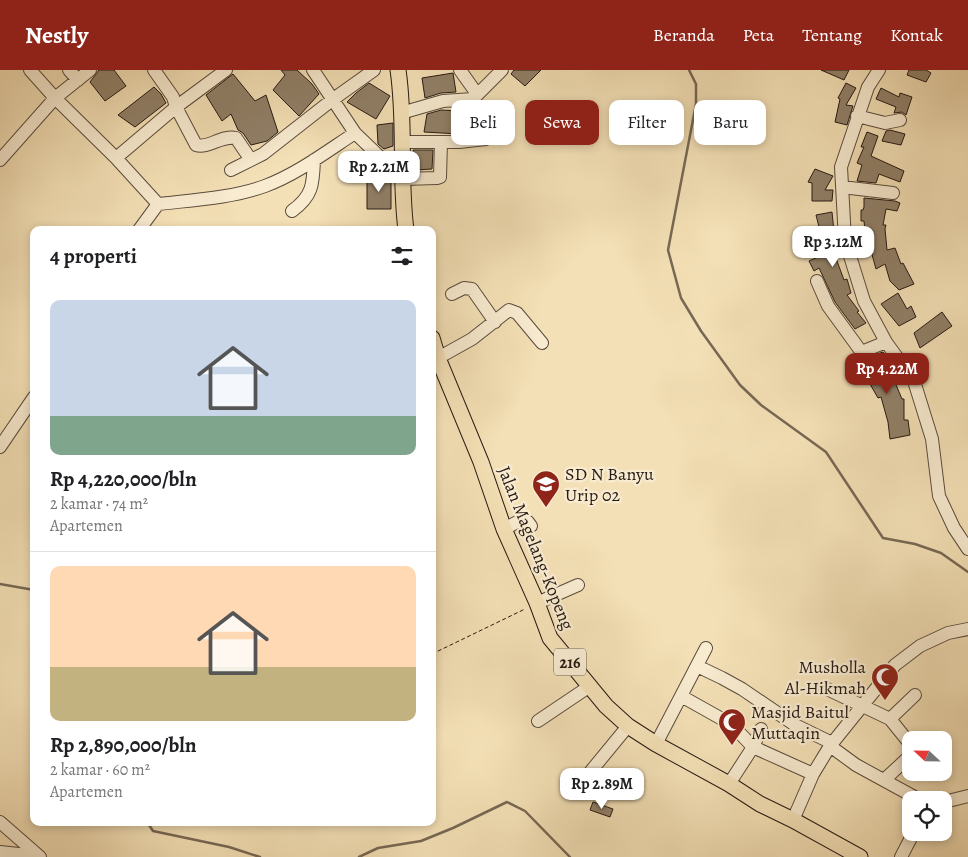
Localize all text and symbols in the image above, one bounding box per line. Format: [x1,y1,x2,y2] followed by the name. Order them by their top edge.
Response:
[25,19,88,51] text: Nestly
[653,23,715,47] text: Beranda
[743,23,774,47] text: Peta
[802,23,862,47] text: Tentang
[890,23,943,47] text: Kontak
[451,100,515,145] chip: Beli
[525,100,599,145] chip: Sewa
[609,100,684,145] chip: Filter
[694,100,766,145] chip: Baru
[327,150,431,193] pin: Rp 2.21M
[349,156,409,178] text: Rp 2.21M
[781,226,885,268] pin: Rp 3.12M
[803,231,863,253] text: Rp 3.12M
[50,242,137,270] text: 4 properti
[388,242,416,270] icon: filters
[188,333,278,423] icon: home
[835,352,939,395] pin: Rp 4.22M
[856,358,918,380] text: Rp 4.22M
[565,462,654,507] place label: SD N Banyu Urip 02
[492,463,580,633] street label: Jalan Magelang-Kopeng
[50,465,197,493] text: Rp 4,220,000/bln
[531,469,561,508] school or university icon: SD N Banyu Urip 02
[50,493,148,515] text: 2 kamar · 74 m²
[50,515,123,537] text: Apartemen
[188,598,278,688] icon: home
[554,648,586,676] road number: 216
[784,655,867,700] place label: Musholla Al-Hikmah
[870,662,900,701] mosque icon: Musholla Al-Hikmah
[751,700,849,745] place label: Masjid Baitul Muttaqin
[717,707,747,746] mosque icon: Masjid Baitul Muttaqin
[50,731,196,759] text: Rp 2,890,000/bln
[902,731,952,781] north arrow
[902,731,952,841] map controls
[50,759,150,781] text: 2 kamar · 60 m²
[550,768,654,810] pin: Rp 2.89M
[571,773,633,795] text: Rp 2.89M
[50,781,123,803] text: Apartemen
[902,791,952,841] button: locate

